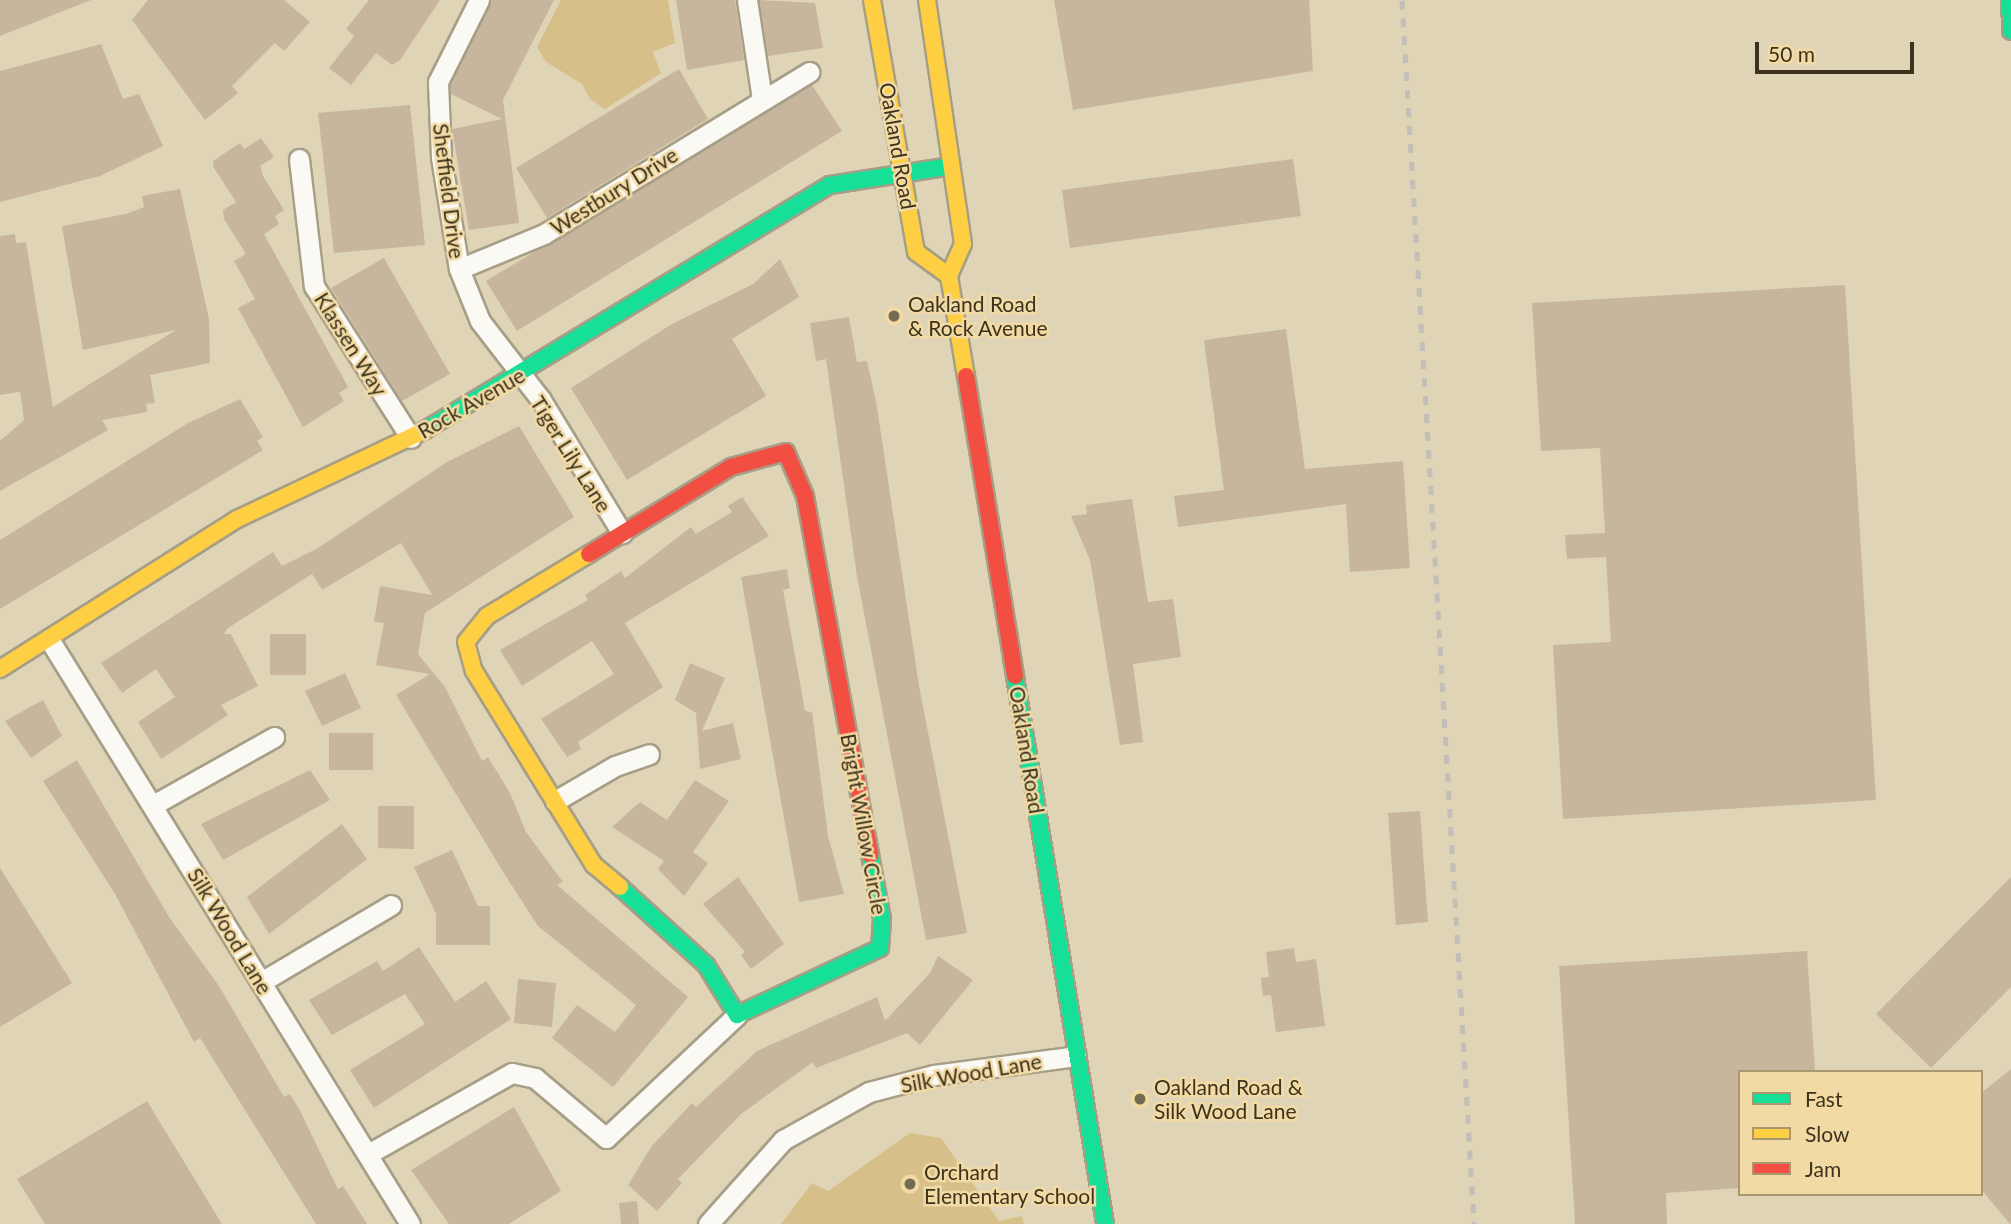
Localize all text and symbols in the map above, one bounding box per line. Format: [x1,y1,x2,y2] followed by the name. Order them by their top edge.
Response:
[1759,28,1918,72] scale bar
[1768,41,1815,66] text: 50 m
[874,81,922,211] street label: Oakland Road
[428,122,470,260] street label: Sheffield Drive
[546,142,682,240] street label: Westbury Drive
[309,288,393,400] street label: Klassen Way
[908,291,1048,341] place label: Oakland Road & Rock Avenue
[886,308,902,324] marker: Oakland Road & Rock Avenue
[413,362,529,444] street label: Rock Avenue
[525,391,617,517] street label: Tiger Lily Lane
[1005,685,1049,815] street label: Oakland Road
[836,731,892,917] street label: Bright Willow Circle
[182,863,278,999] street label: Silk Wood Lane
[898,1048,1044,1098] street label: Silk Wood Lane
[1738,1070,1983,1196] legend
[1154,1074,1303,1124] place label: Oakland Road & Silk Wood Lane
[1805,1086,1842,1111] text: Fast
[1132,1091,1148,1107] marker: Oakland Road & Silk Wood Lane
[1805,1121,1849,1146] text: Slow
[1805,1156,1841,1181] text: Jam
[924,1159,1096,1209] place label: Orchard Elementary School
[902,1176,918,1192] marker: Orchard Elementary School

